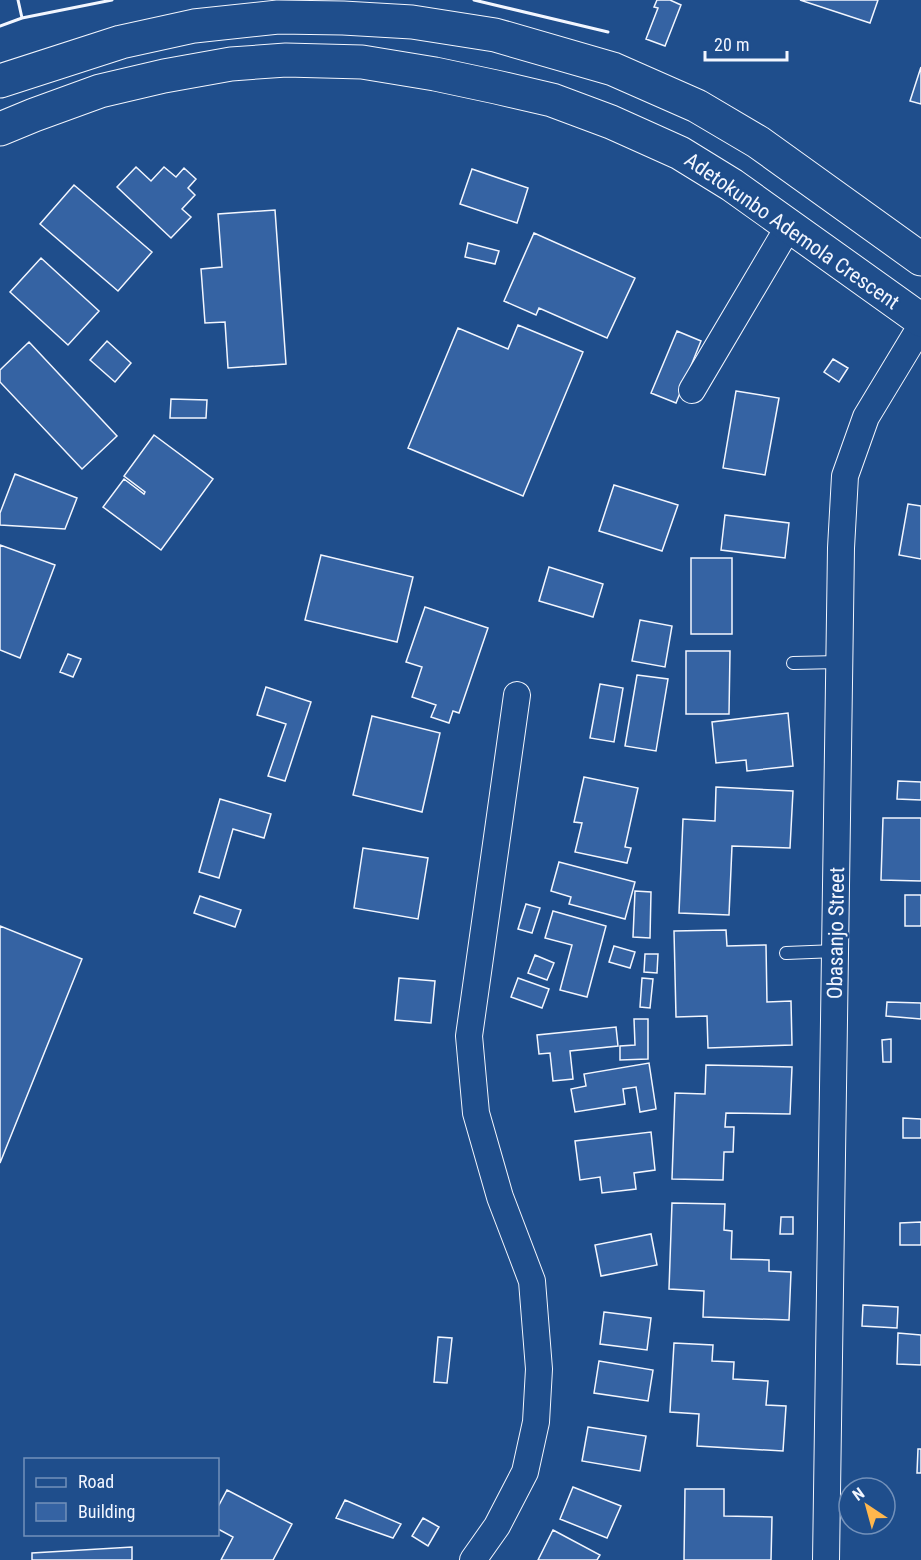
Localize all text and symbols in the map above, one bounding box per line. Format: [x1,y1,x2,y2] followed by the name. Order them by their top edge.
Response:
[705,24,788,62] scale bar
[714,34,749,55] text: 20 m
[680,148,904,314] street label: Adetokunbo Ademola Crescent
[823,867,849,999] street label: Obasanjo Street
[24,1458,219,1536] legend
[78,1471,114,1492] text: Road
[837,1476,897,1536] north arrow
[849,1484,868,1505] text: N
[78,1501,135,1522] text: Building

